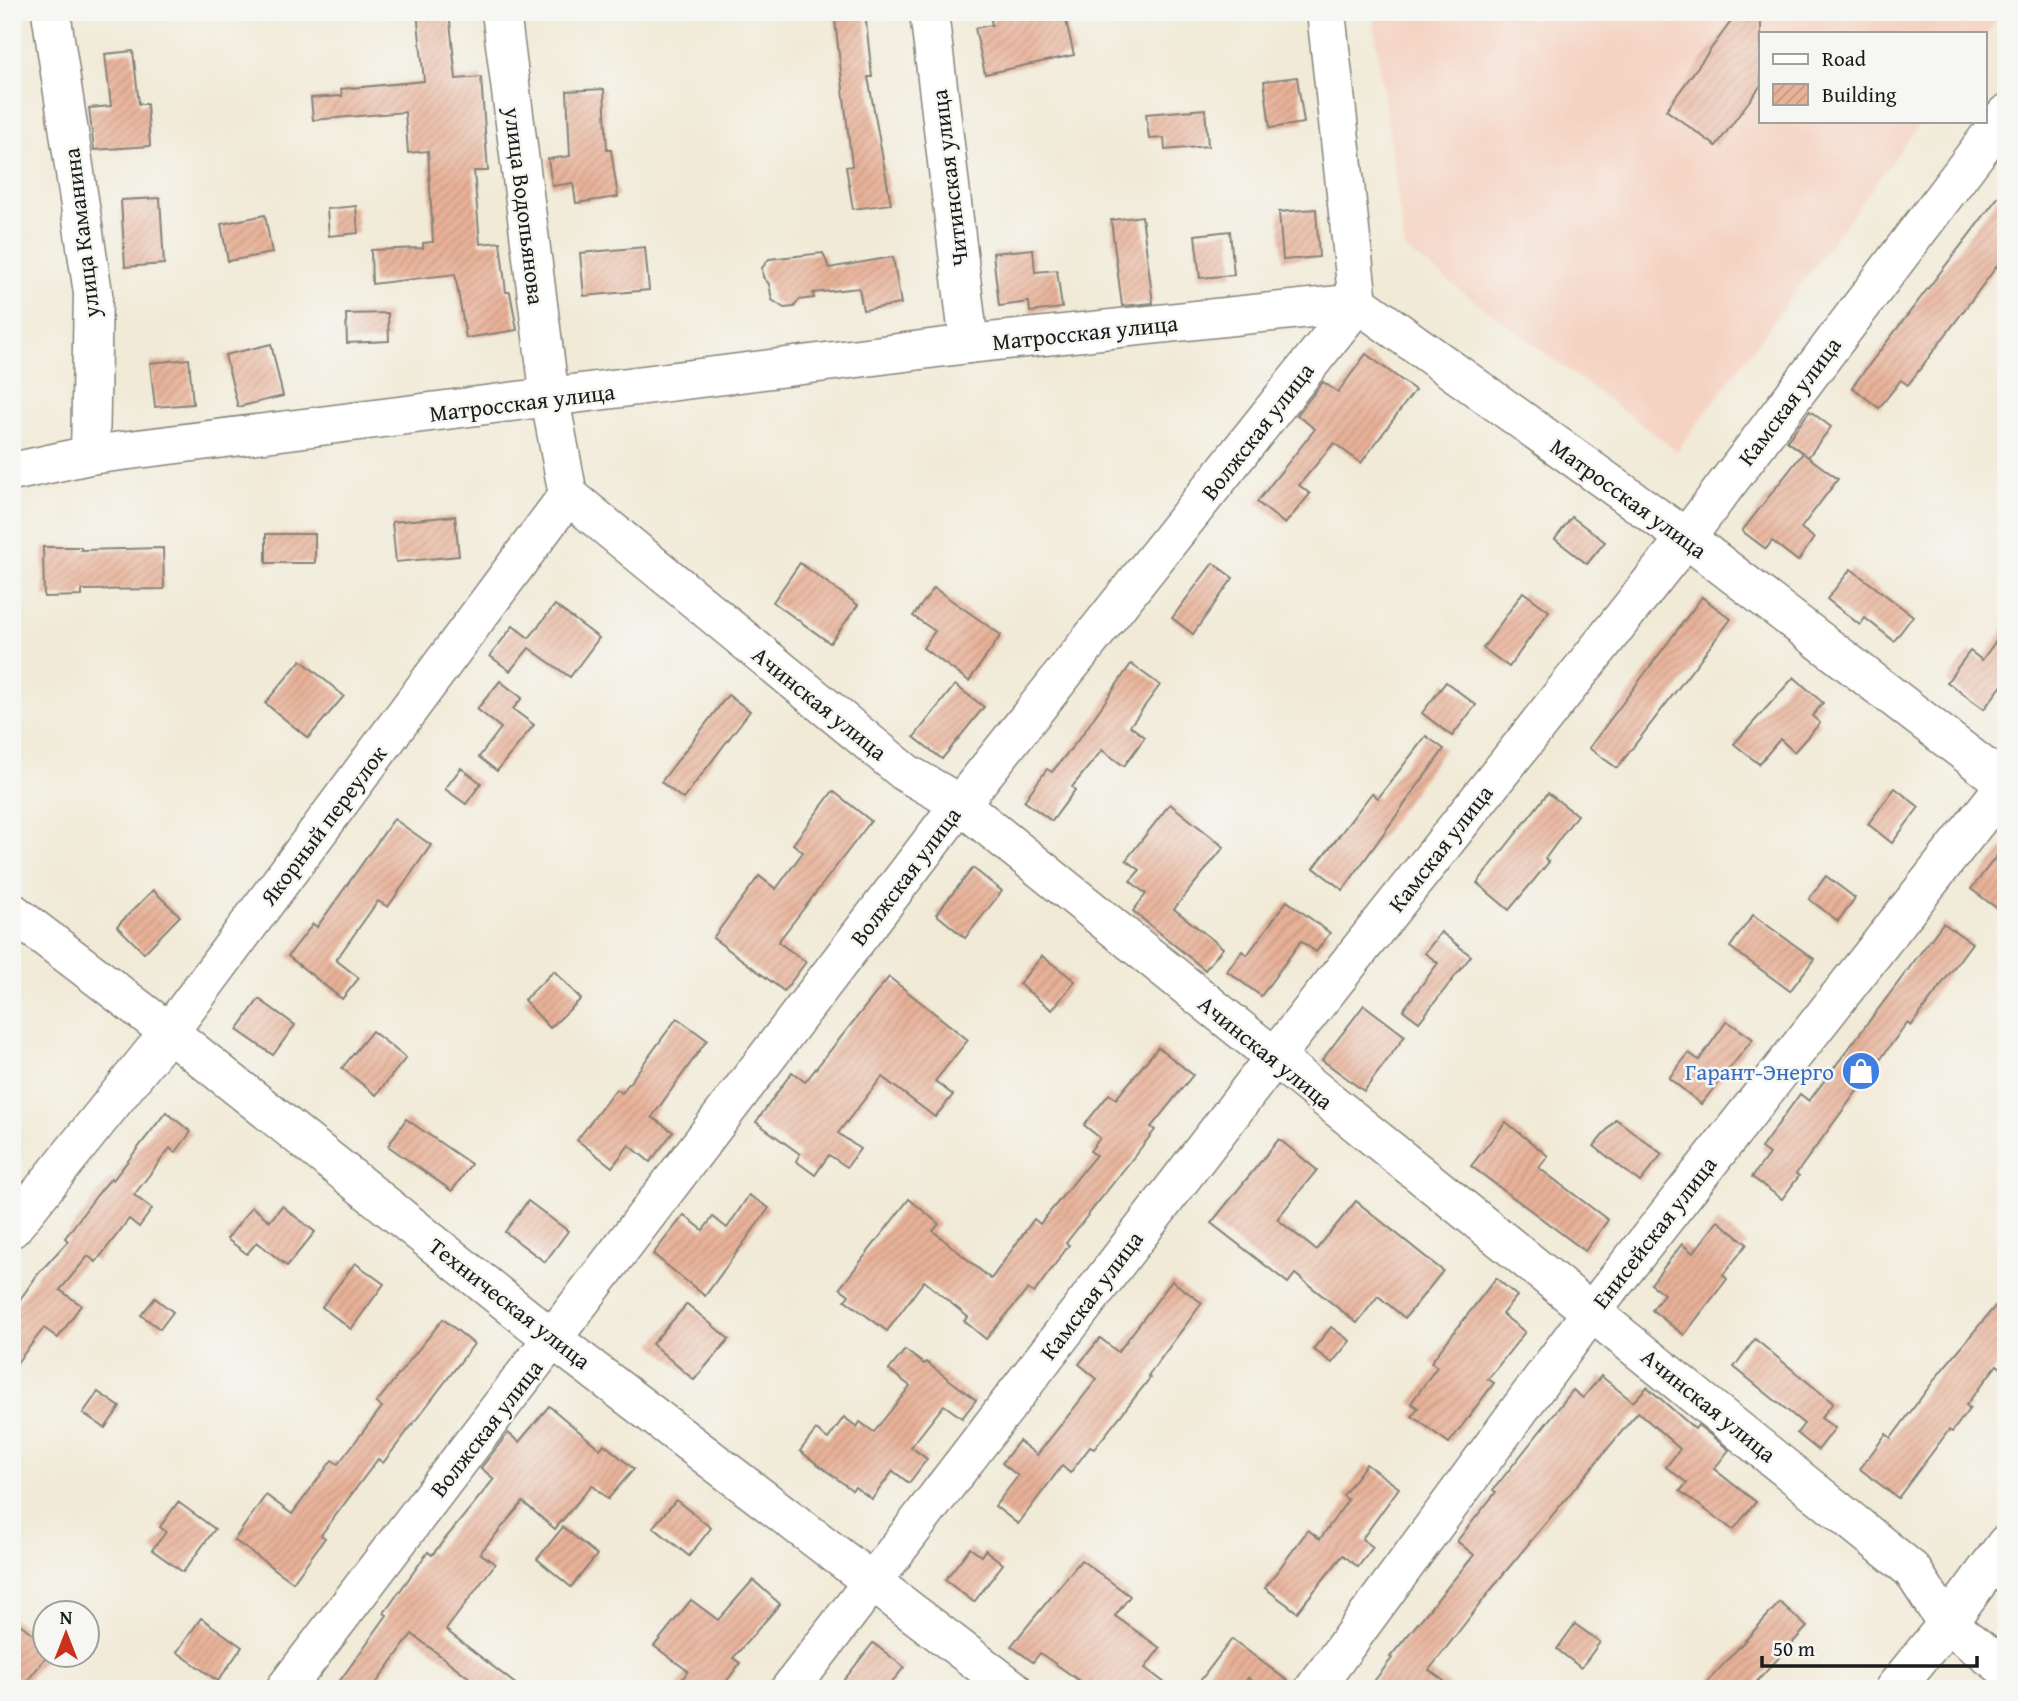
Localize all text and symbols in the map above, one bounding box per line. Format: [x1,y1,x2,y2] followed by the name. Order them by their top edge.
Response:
[1759,32,1986,122] legend
[1822,43,1867,74] text: Road
[1822,79,1897,110] text: Building
[922,88,976,268] street label: Читинская улица
[496,104,554,307] street label: улица Водопьянова
[54,146,108,321] street label: улица Каманина
[991,306,1179,358] street label: Матросская улица
[1730,330,1848,472] street label: Камская улица
[1193,355,1321,507] street label: Волжская улица
[427,374,617,430] street label: Матросская улица
[1544,430,1714,566] street label: Матросская улица
[745,638,895,768] street label: Ачинская улица
[251,738,394,913] street label: Якорный переулок
[1380,777,1500,919] street label: Камская улица
[842,800,968,952] street label: Волжская улица
[1191,987,1341,1117] street label: Ачинская улица
[1840,1050,1882,1092] shop icon: Гарант-Энерго
[1685,1055,1834,1088] place label: Гарант-Энерго
[1584,1149,1724,1315] street label: Енисейская улица
[1032,1224,1150,1366] street label: Камская улица
[422,1229,598,1377] street label: Техническая улица
[1634,1340,1784,1470] street label: Ачинская улица
[422,1352,550,1504] street label: Волжская улица
[32,1600,102,1670] north arrow
[60,1603,73,1631] text: N
[1762,1624,1978,1668] scale bar
[1773,1633,1815,1664] text: 50 m

